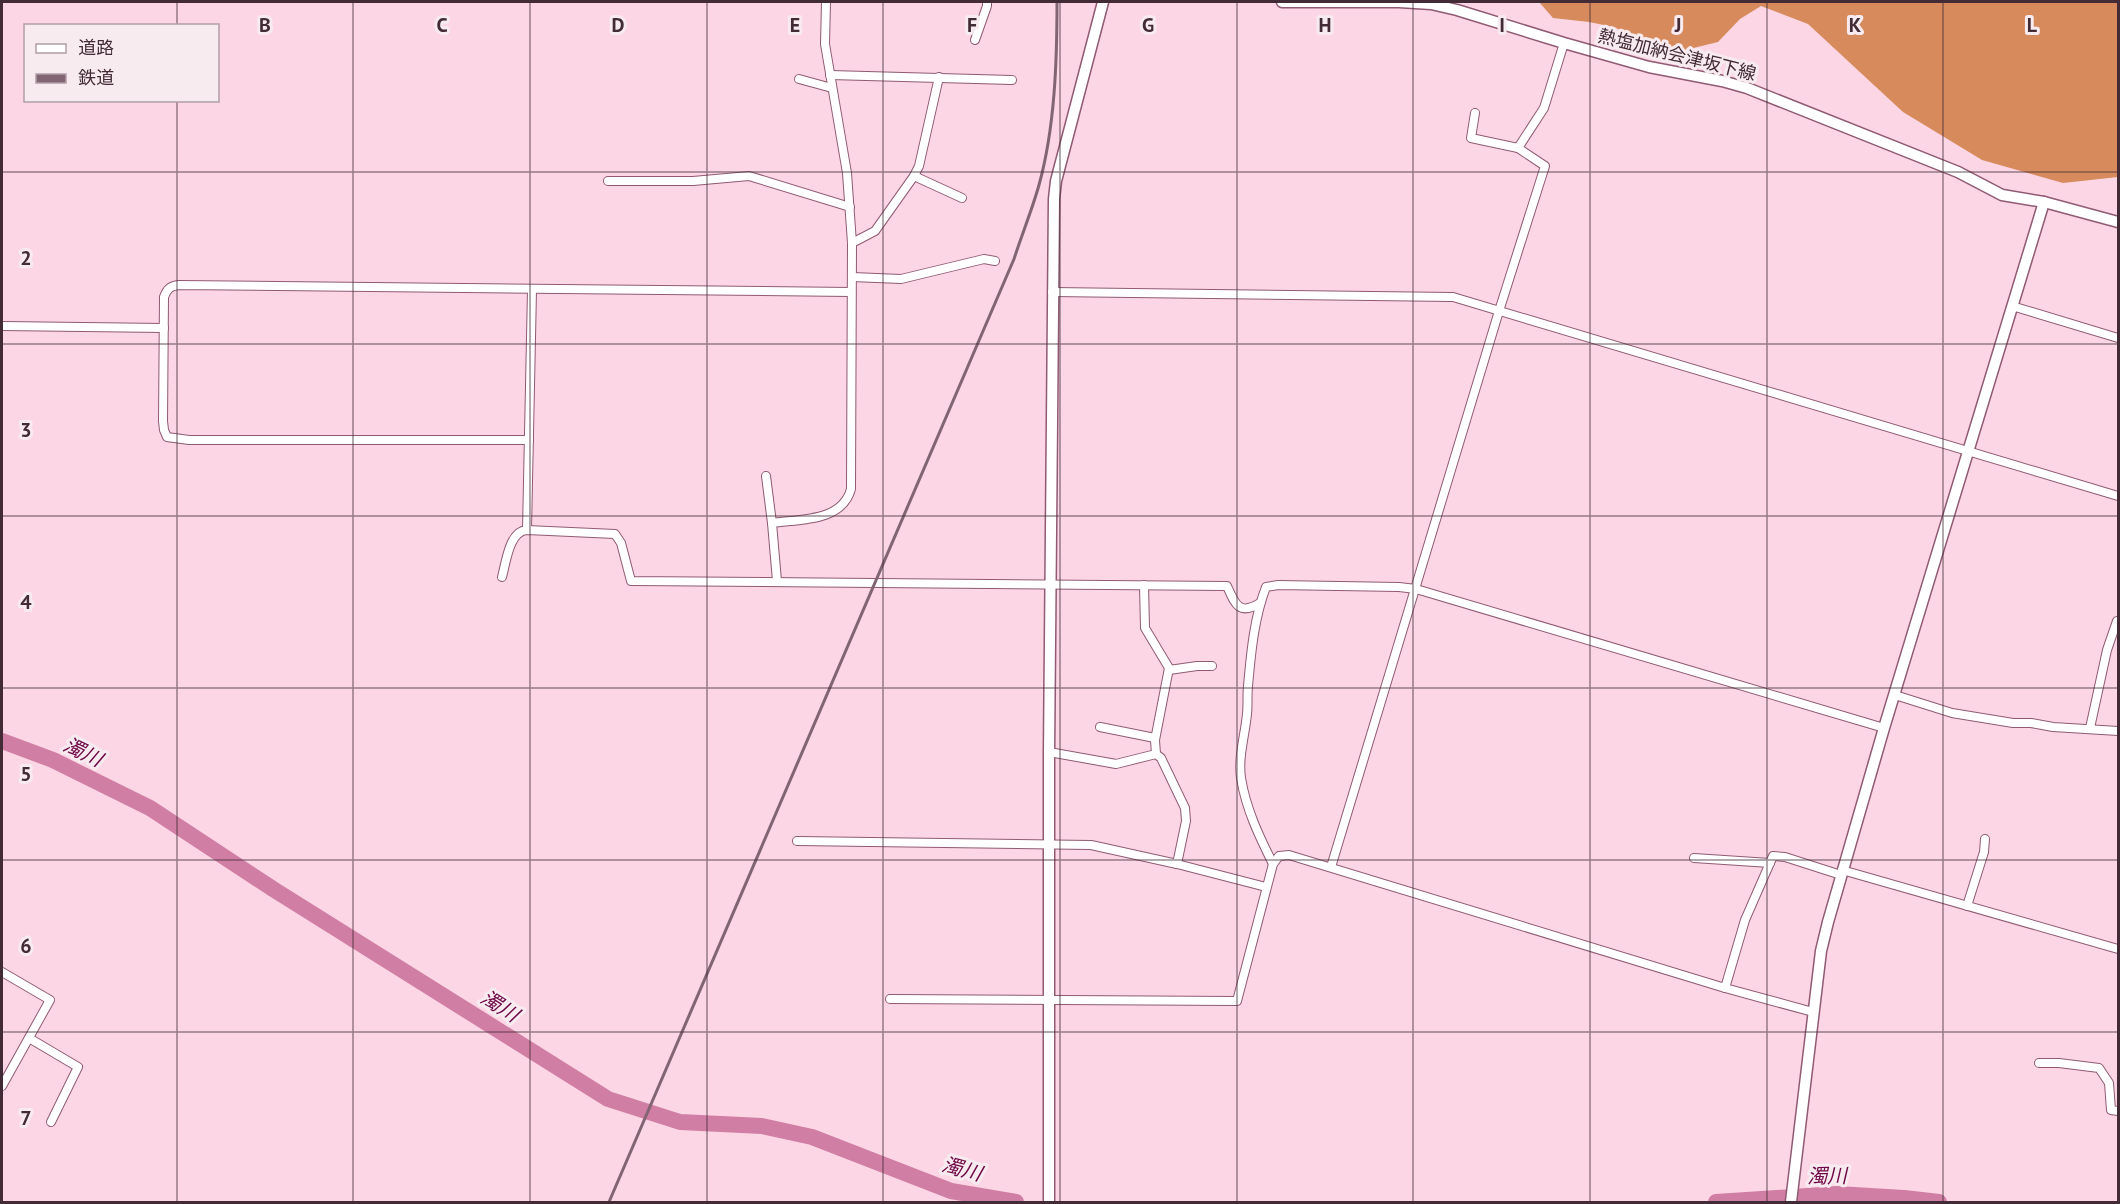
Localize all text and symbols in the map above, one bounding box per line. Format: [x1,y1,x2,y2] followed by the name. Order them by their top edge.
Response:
[259,12,271,38] text: B
[436,12,448,38] text: C
[612,12,625,38] text: D
[790,12,800,38] text: E
[967,12,977,38] text: F
[1142,12,1154,38] text: G
[1318,12,1332,38] text: H
[1499,12,1505,38] text: I
[1674,12,1681,38] text: J
[1849,12,1862,38] text: K
[2027,12,2038,38] text: L
[24,24,219,102] legend
[1596,24,1758,85] street label: 熱塩加納会津坂下線
[78,36,114,59] text: 道路
[78,66,114,89] text: 鉄道
[20,245,32,271] text: 2
[20,417,32,443] text: 3
[20,589,32,615] text: 4
[59,732,108,773] water label: 濁川
[20,761,32,787] text: 5
[20,933,32,959] text: 6
[476,984,526,1029] water label: 濁川
[20,1105,32,1131] text: 7
[939,1151,987,1187] water label: 濁川
[1807,1163,1849,1189] water label: 濁川

